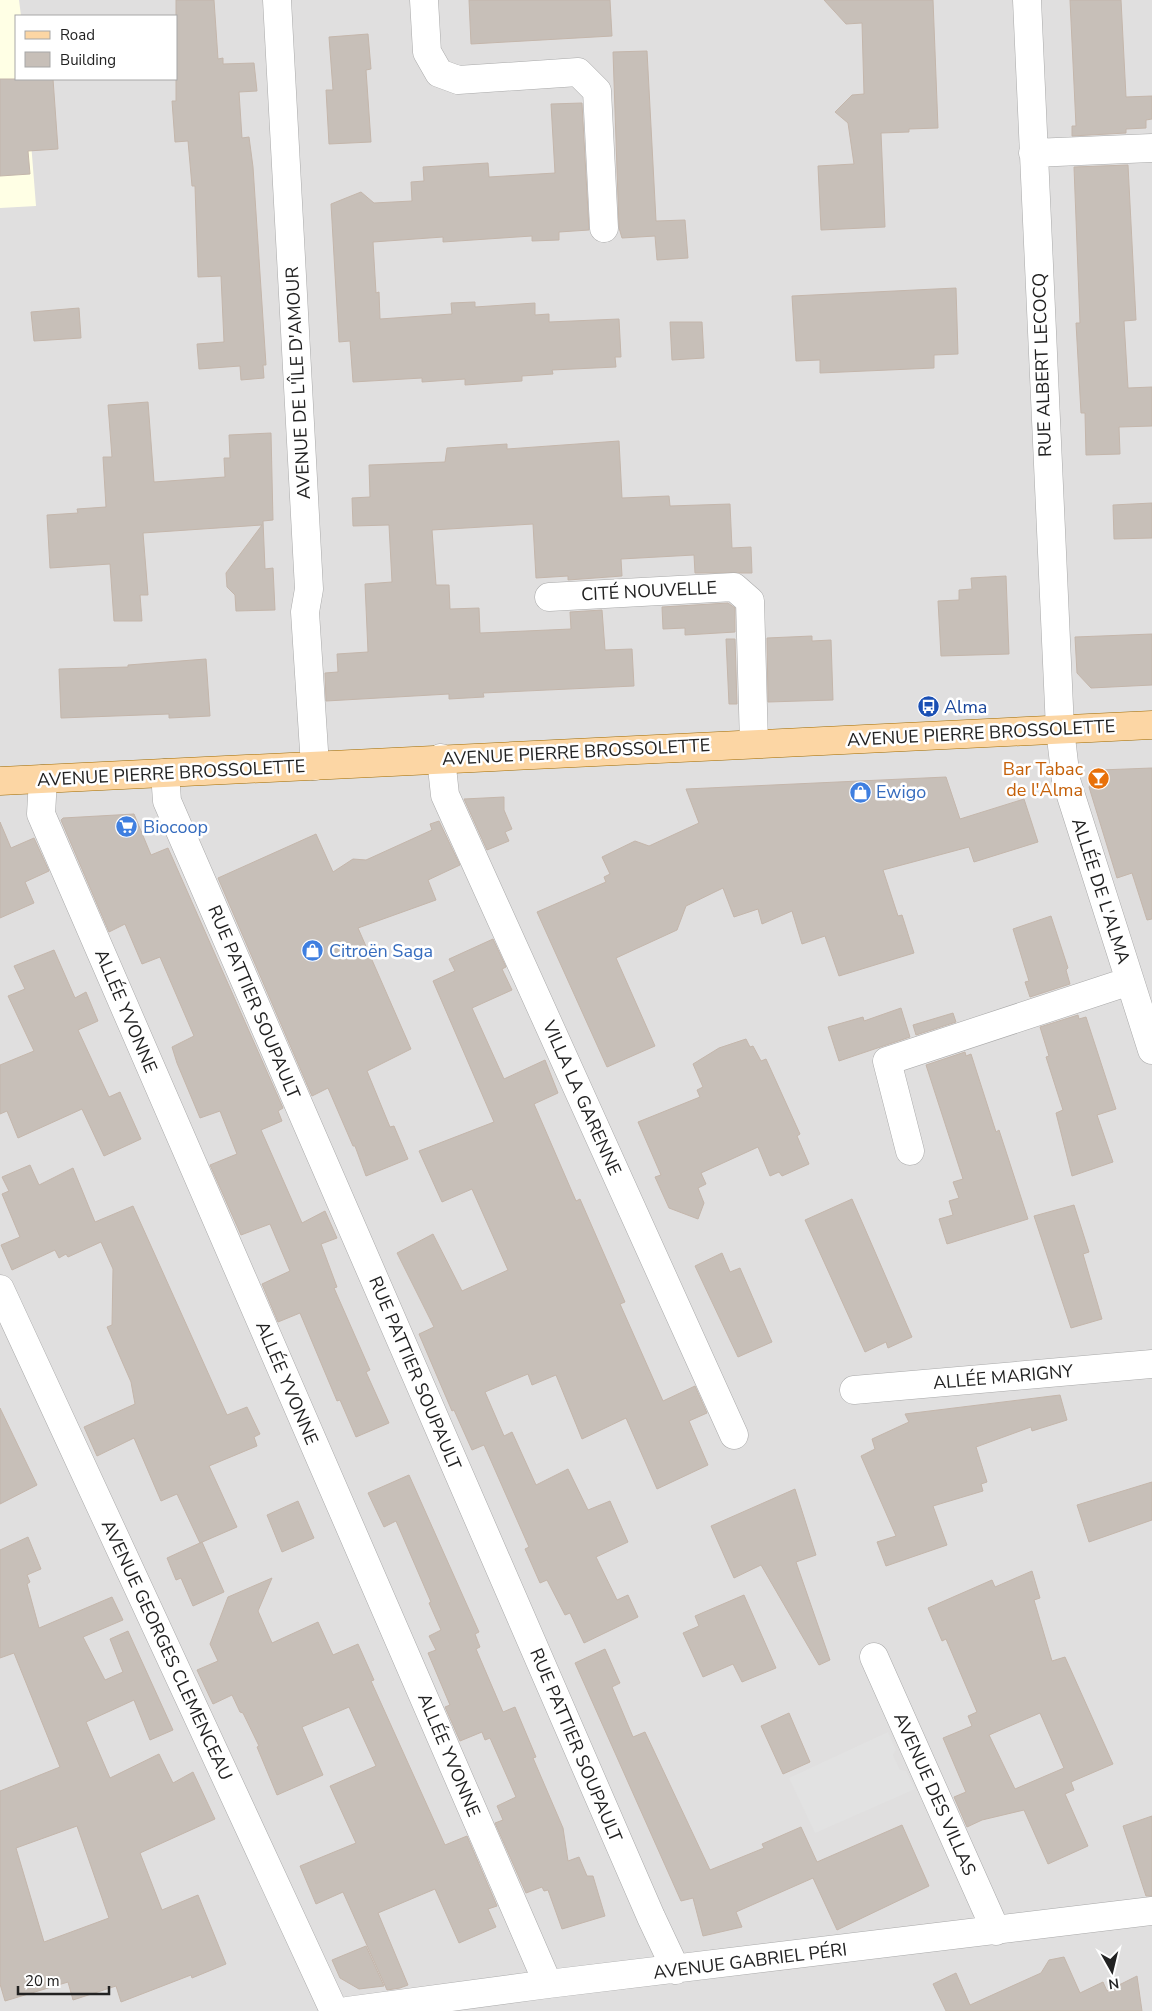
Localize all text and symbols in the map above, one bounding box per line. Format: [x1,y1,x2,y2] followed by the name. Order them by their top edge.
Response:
[15,15,178,80] legend
[60,25,95,45] text: Road
[60,50,116,70] text: Building
[280,266,316,500] street label: AVENUE DE L'ÎLE D'AMOUR
[1027,273,1057,457] street label: RUE ALBERT LECOCQ
[581,575,717,607] street label: CITÉ NOUVELLE
[916,695,940,719] bus stop icon: Alma
[944,695,987,719] place label: Alma
[846,714,1116,752] street label: AVENUE PIERRE BROSSOLETTE
[441,733,711,771] street label: AVENUE PIERRE BROSSOLETTE
[36,754,306,792] street label: AVENUE PIERRE BROSSOLETTE
[1003,757,1083,802] place label: Bar Tabac de l'Alma
[1087,767,1111,791] bar icon: Bar Tabac de l'Alma
[848,780,872,804] shop icon: Ewigo
[876,780,926,804] place label: Ewigo
[115,815,139,839] supermarket icon: Biocoop
[143,815,208,839] place label: Biocoop
[1066,815,1136,967] street label: ALLÉE DE L'ALMA
[202,901,306,1103] street label: RUE PATTIER SOUPAULT
[301,939,325,963] shop icon: Citroën Saga
[329,939,433,963] place label: Citroën Saga
[89,945,163,1077] street label: ALLÉE YVONNE
[537,1016,627,1179] street label: VILLA LA GARENNE
[363,1272,467,1474] street label: RUE PATTIER SOUPAULT
[250,1317,324,1449] street label: ALLÉE YVONNE
[932,1359,1074,1395] street label: ALLÉE MARIGNY
[96,1516,238,1784] street label: AVENUE GEORGES CLEMENCEAU
[524,1644,628,1846] street label: RUE PATTIER SOUPAULT
[412,1689,486,1821] street label: ALLÉE YVONNE
[888,1709,982,1879] street label: AVENUE DES VILLAS
[652,1937,848,1985] street label: AVENUE GABRIEL PÉRI
[1087,1946,1137,1996] north arrow
[18,1964,109,1996] scale bar
[25,1971,60,1991] text: 20 m
[1107,1973,1120,1994] text: N

